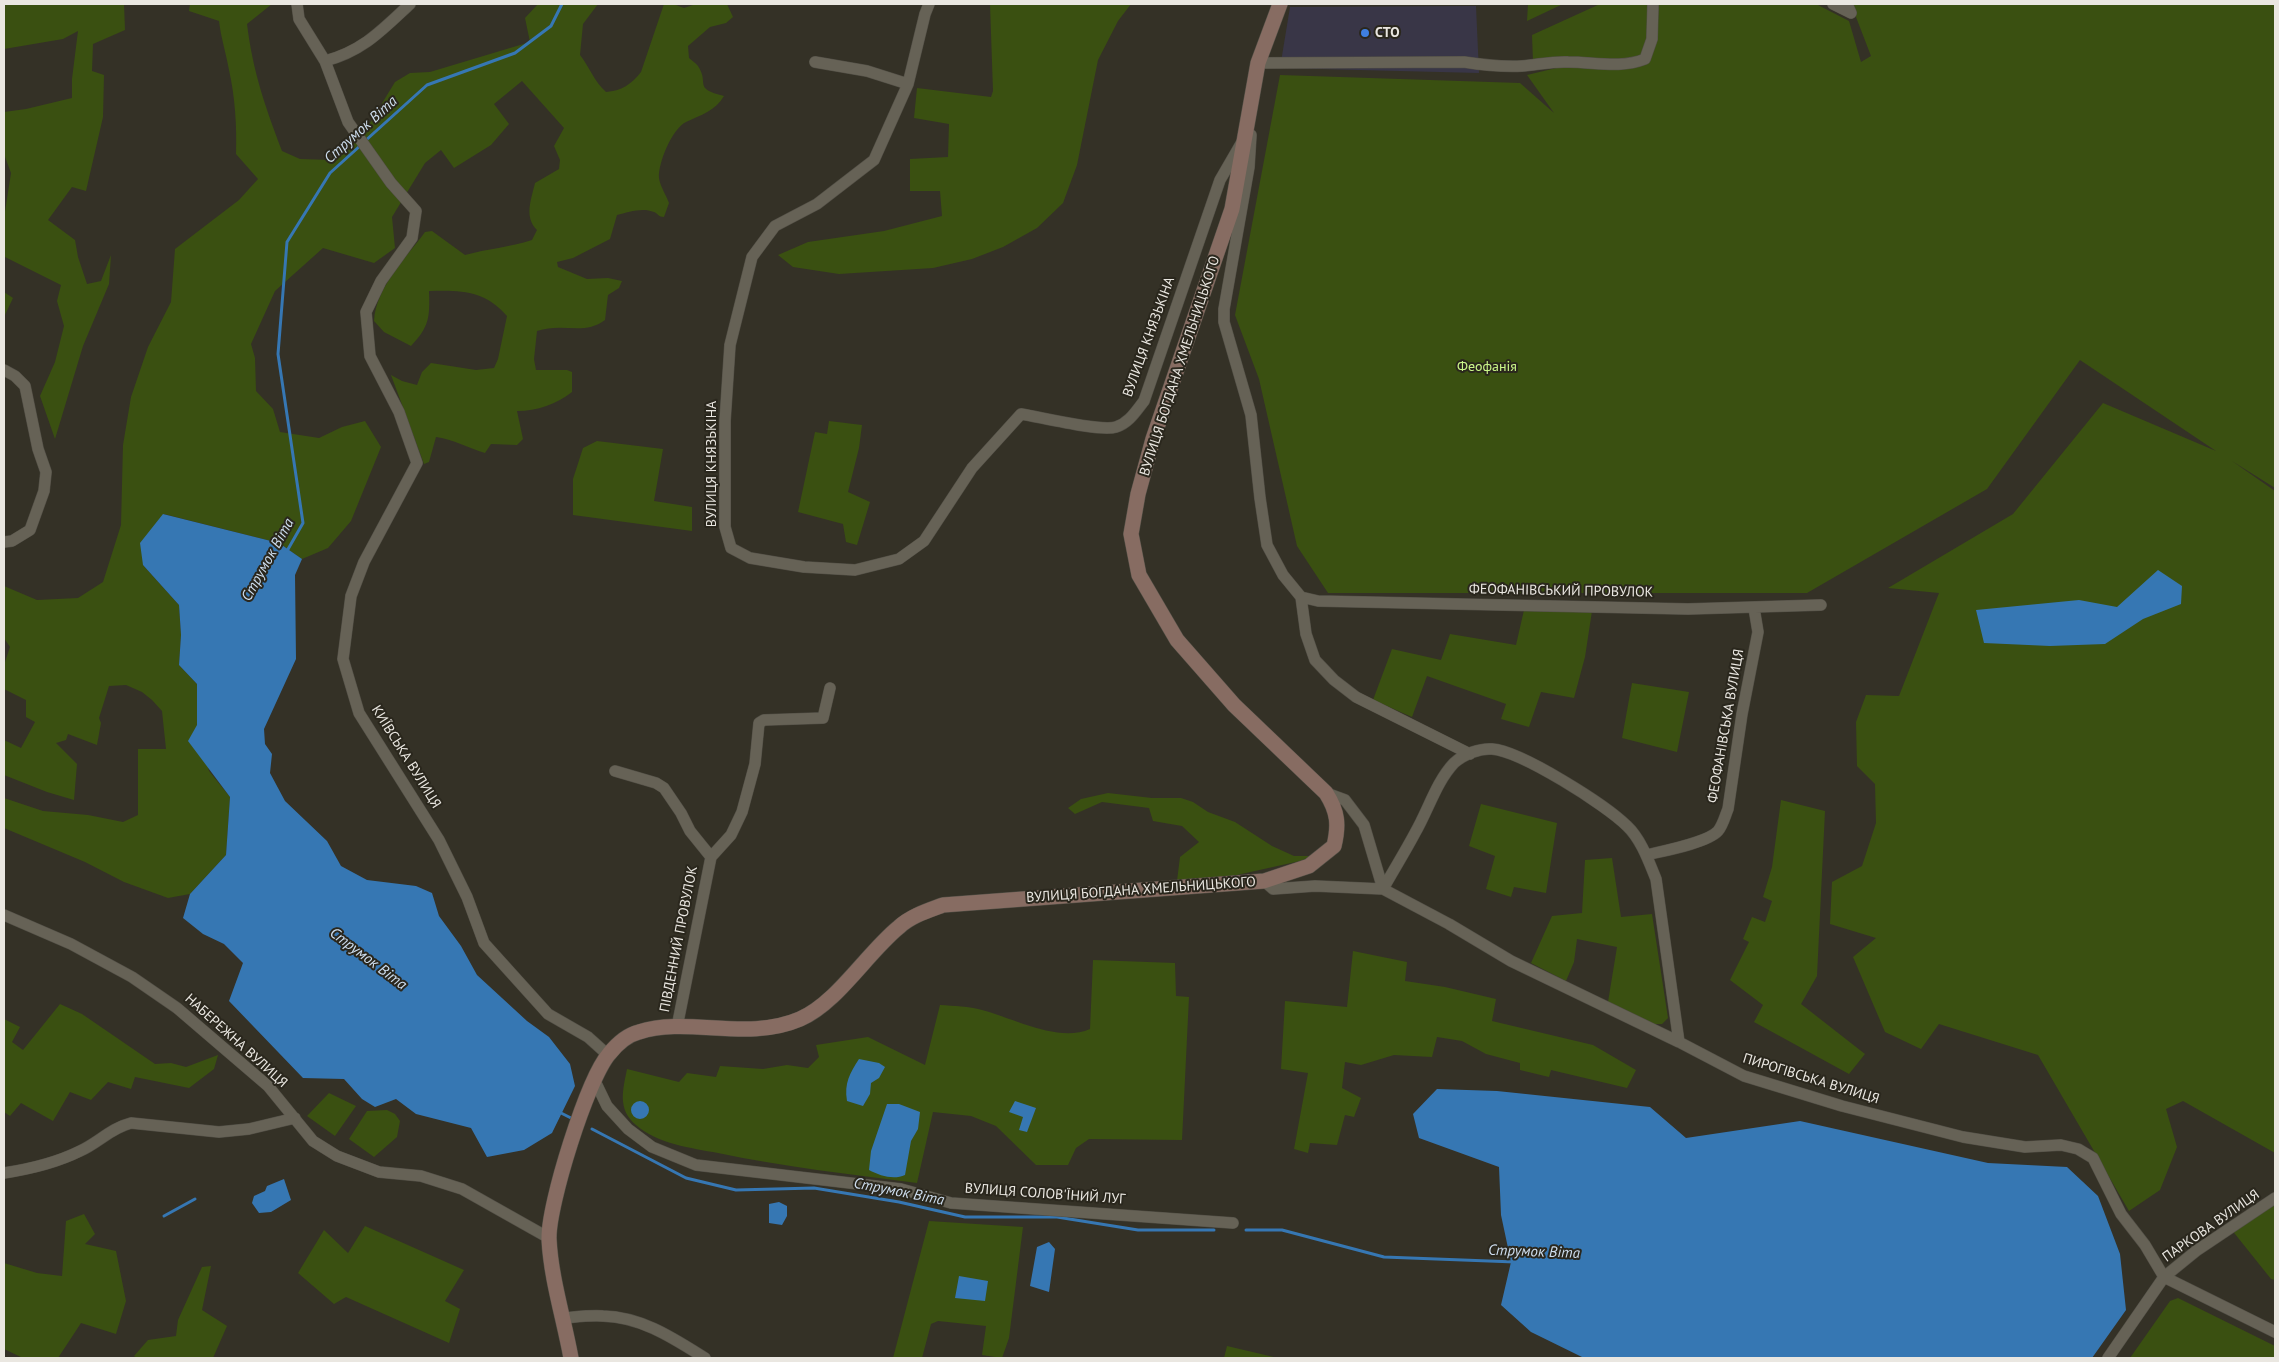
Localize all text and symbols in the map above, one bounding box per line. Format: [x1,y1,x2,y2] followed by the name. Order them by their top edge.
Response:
[1375,25,1400,41] place label: СТО
[1359,27,1371,39] marker: СТО
[321,93,401,167] water label: Струмок Віта
[1136,254,1224,478] street label: ВУЛИЦЯ БОГДАНА ХМЕЛЬНИЦЬКОГО
[1119,275,1179,399] street label: ВУЛИЦЯ КНЯЗЬКІНА
[1457,359,1517,375] park label: Феофанія
[704,401,720,527] street label: ВУЛИЦЯ КНЯЗЬКІНА
[238,515,298,605] water label: Струмок Віта
[1469,581,1653,601] street label: ФЕОФАНІВСЬКИЙ ПРОВУЛОК
[1704,648,1748,804] street label: ФЕОФАНІВСЬКА ВУЛИЦЯ
[368,703,444,811] street label: КИЇВСЬКА ВУЛИЦЯ
[657,864,701,1014] street label: ПІВДЕННИЙ ПРОВУЛОК
[1026,874,1256,906] street label: ВУЛИЦЯ БОГДАНА ХМЕЛЬНИЦЬКОГО
[326,924,410,994] water label: Струмок Віта
[181,991,291,1091] street label: НАБЕРЕЖНА ВУЛИЦЯ
[1741,1050,1881,1108] street label: ПИРОГІВСЬКА ВУЛИЦЯ
[852,1174,946,1210] water label: Струмок Віта
[964,1180,1126,1208] street label: ВУЛИЦЯ СОЛОВ'ЇНИЙ ЛУГ
[2159,1186,2263,1266] street label: ПАРКОВА ВУЛИЦЯ
[1488,1241,1580,1263] water label: Струмок Віта

